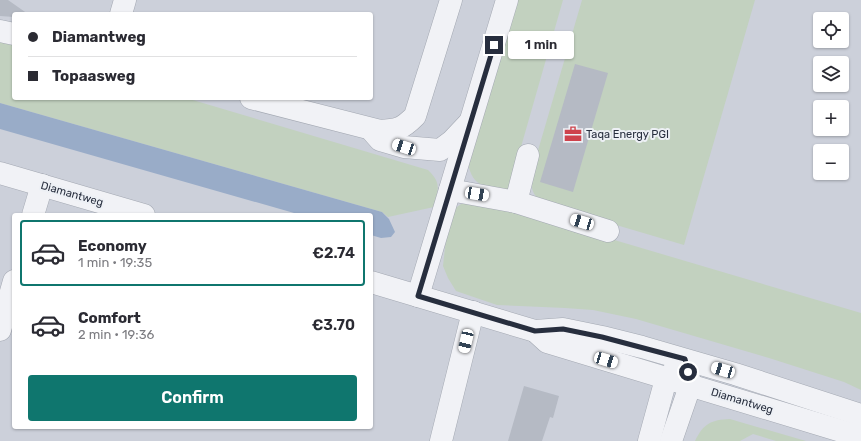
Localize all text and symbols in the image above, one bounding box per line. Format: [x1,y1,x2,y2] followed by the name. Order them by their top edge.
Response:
[813,12,849,180] map controls
[813,12,849,48] button: locate
[52,28,146,46] text: Diamantweg
[508,31,574,59] callout: 1 min
[485,36,503,54] route end
[525,37,557,52] text: 1 min
[813,56,849,92] button: layers
[52,67,135,85] text: Topaasweg
[813,100,849,136] button: +
[563,124,583,144] office icon: Taqa Energy PGI
[586,128,669,141] place label: Taqa Energy PGI
[391,138,417,156] car
[813,144,849,180] button: −
[39,179,105,209] street label: Diamantweg
[464,186,490,202] car
[569,213,595,231] car
[30,235,66,271] icon: car
[78,237,147,255] text: Economy
[312,244,355,262] text: €2.74
[78,255,152,270] text: 1 min · 19:35
[30,307,66,343] icon: car
[78,309,141,327] text: Comfort
[312,316,355,334] text: €3.70
[78,327,154,342] text: 2 min · 19:36
[457,328,475,354] car
[593,351,619,369] car
[710,361,736,379] car
[679,363,697,381] route start
[28,375,357,421] button: Confirm
[709,385,775,417] street label: Diamantweg

